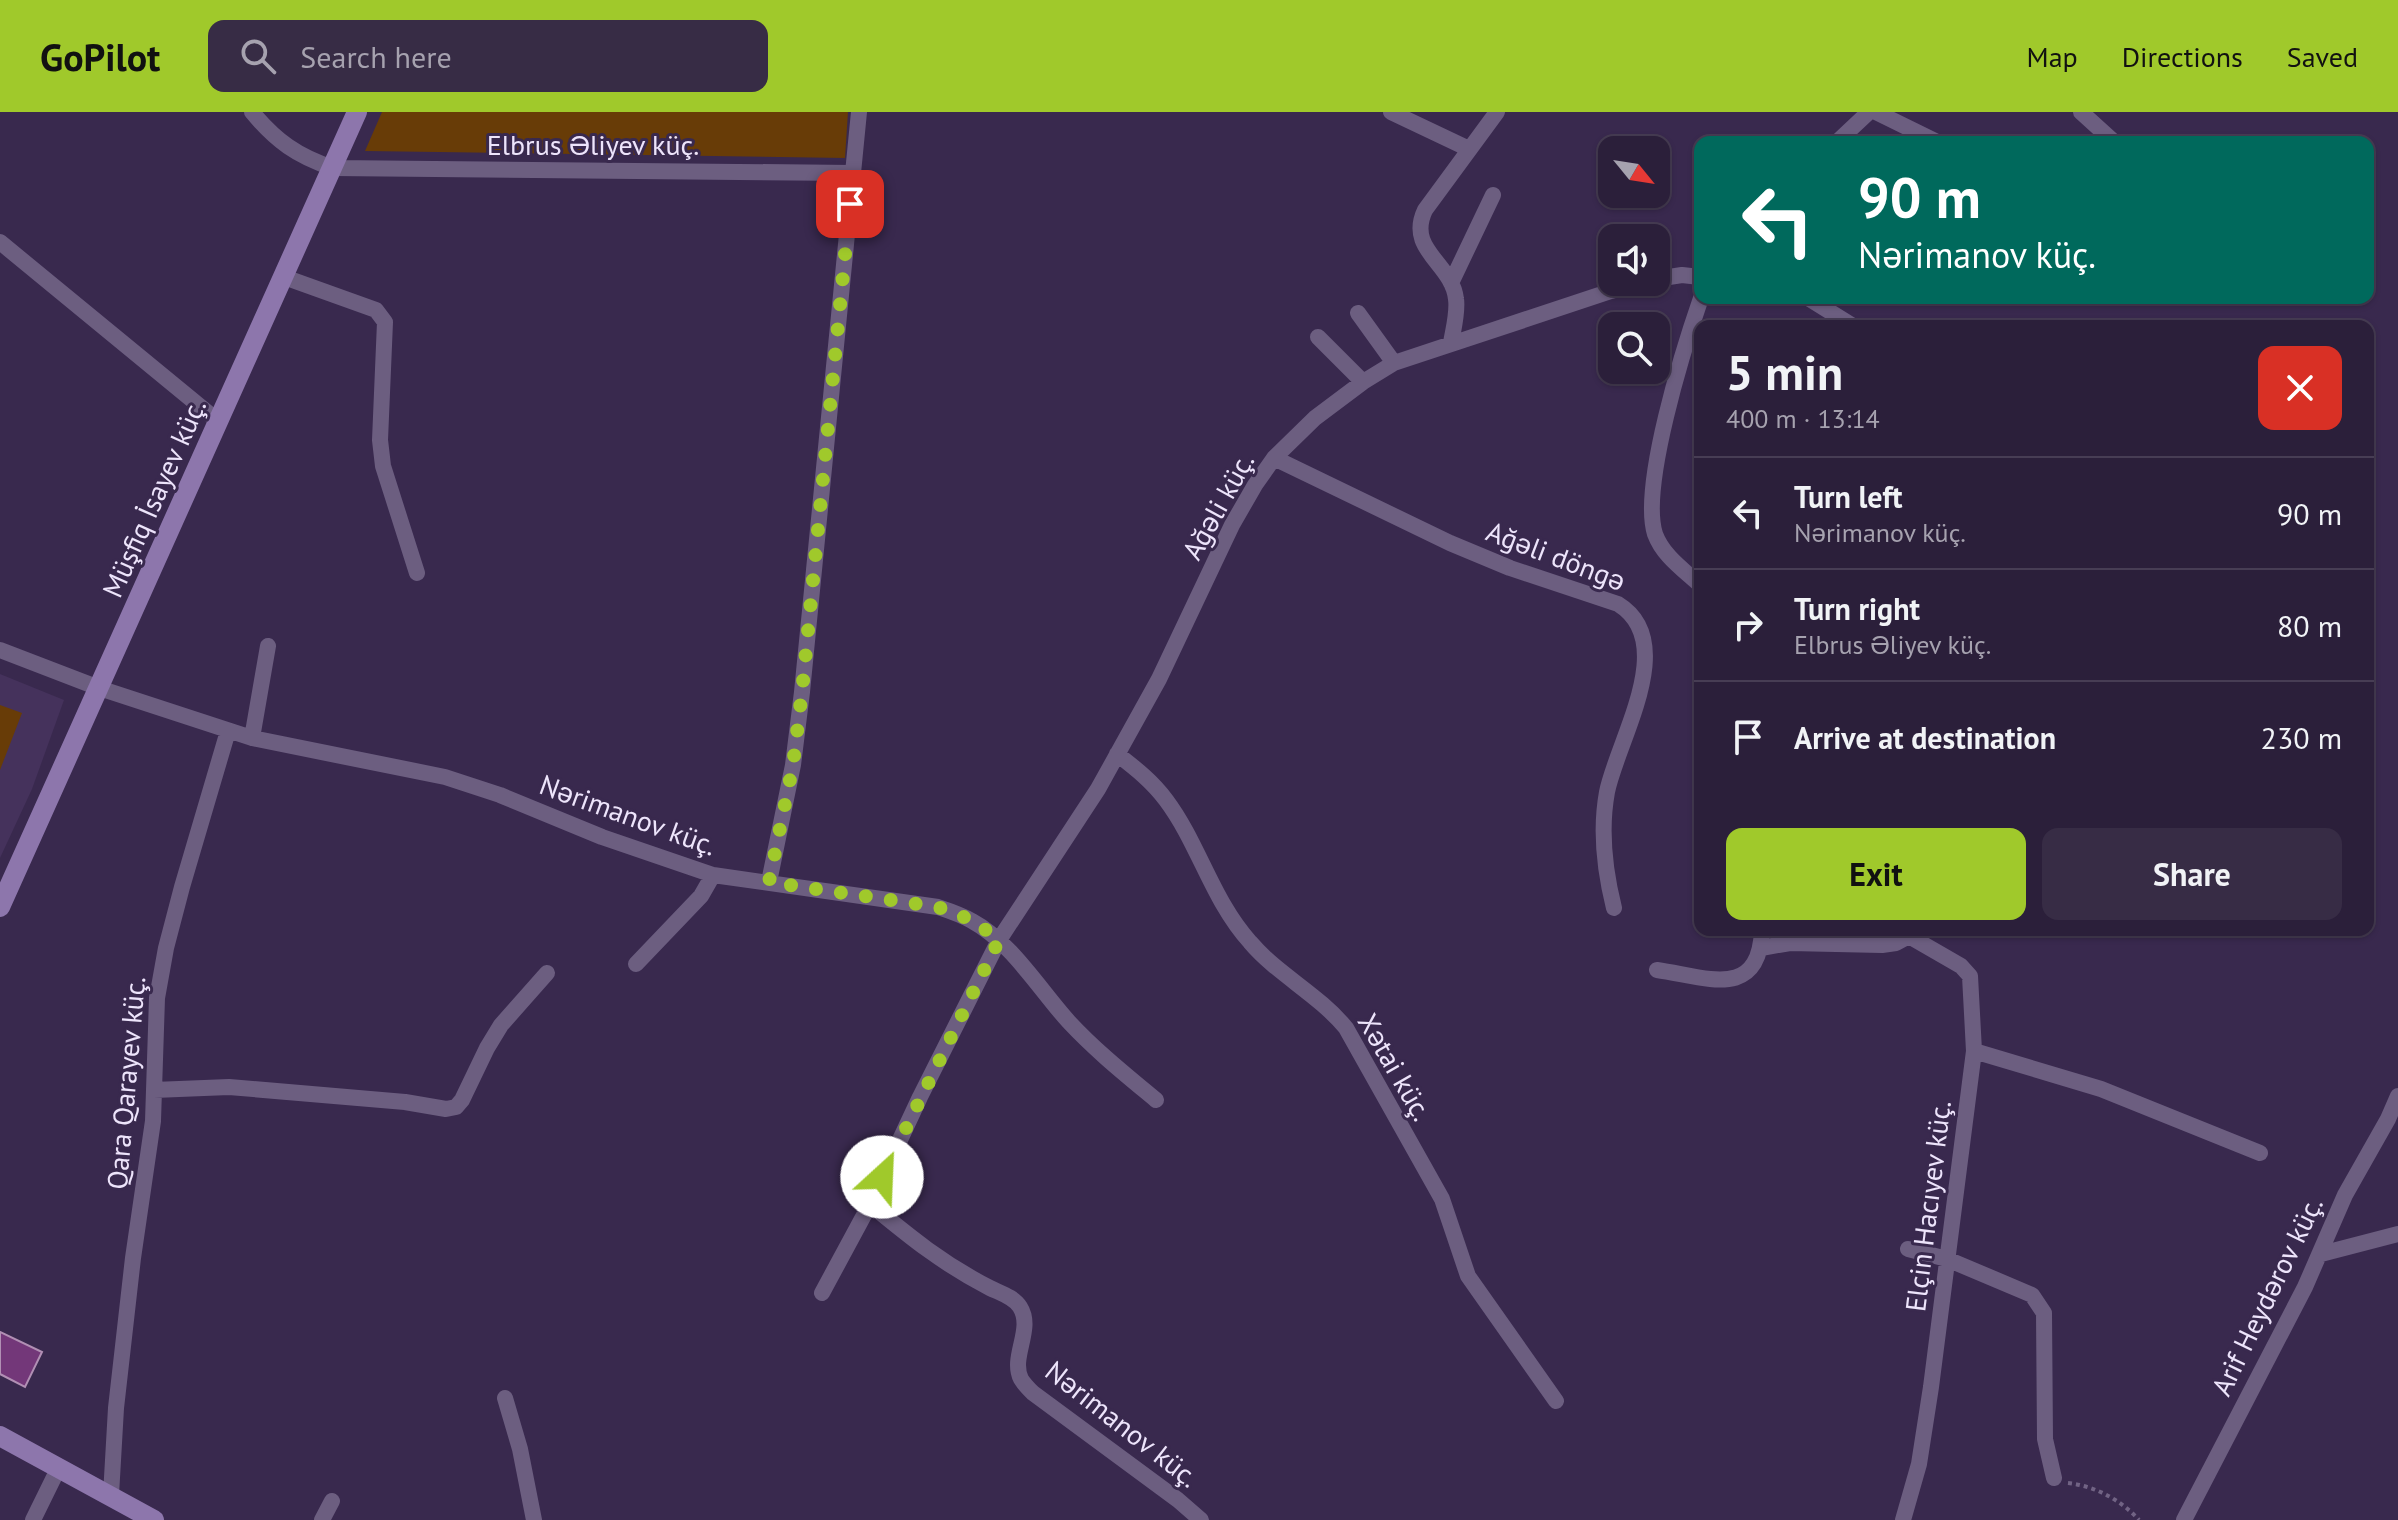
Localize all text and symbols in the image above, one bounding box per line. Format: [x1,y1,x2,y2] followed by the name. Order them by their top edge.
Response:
[208,20,768,92] search box
[40,32,160,81] text: GoPilot
[236,34,280,78] icon: search
[300,37,452,76] text: Search here
[2027,38,2078,75] text: Map
[2122,38,2243,75] text: Directions
[2287,38,2358,75] text: Saved
[487,126,699,163] street label: Elbrus Əliyev küç.
[1598,136,1670,208] north arrow
[1598,136,1670,384] map controls
[1858,161,1981,233] text: 90 m
[1726,168,1830,272] icon: left
[816,170,884,238] pin
[828,182,872,226] icon: arrive
[1598,224,1670,296] button: sound
[1858,231,2096,278] text: Nərimanov küç.
[1598,312,1670,384] button: search
[1726,341,1843,403] text: 5 min
[2258,346,2342,430] button: close
[93,393,214,603] street label: Müşfiq İsayev küç.
[1726,402,1880,435] text: 400 m · 13:14
[1173,446,1262,566] street label: Ağəli küç.
[1794,477,1902,516] text: Turn left
[1726,491,1770,535] icon: left
[2277,494,2342,533] text: 90 m
[1482,512,1631,599] street label: Ağəli döngə
[1794,516,1966,549] text: Nərimanov küç.
[1794,589,1920,628] text: Turn right
[1726,603,1770,647] icon: right
[2277,606,2342,645] text: 80 m
[1794,628,1991,661] text: Elbrus Əliyev küç.
[1726,715,1770,759] icon: arrive
[1794,718,2056,757] text: Arrive at destination
[2261,718,2342,757] text: 230 m
[535,765,721,864] street label: Nərimanov küç.
[1726,828,2026,920] button: Exit
[2042,828,2342,920] button: Share
[98,975,153,1191] street label: Qara Qarayev küç.
[1350,1006,1441,1127] street label: Xətai küç.
[1896,1098,1959,1314] street label: Elçin Hacıyev küç.
[840,1135,924,1219] position arrow
[2202,1190,2331,1402] street label: Arif Heydərov küç.
[1038,1352,1207,1495] street label: Nərimanov küç.

